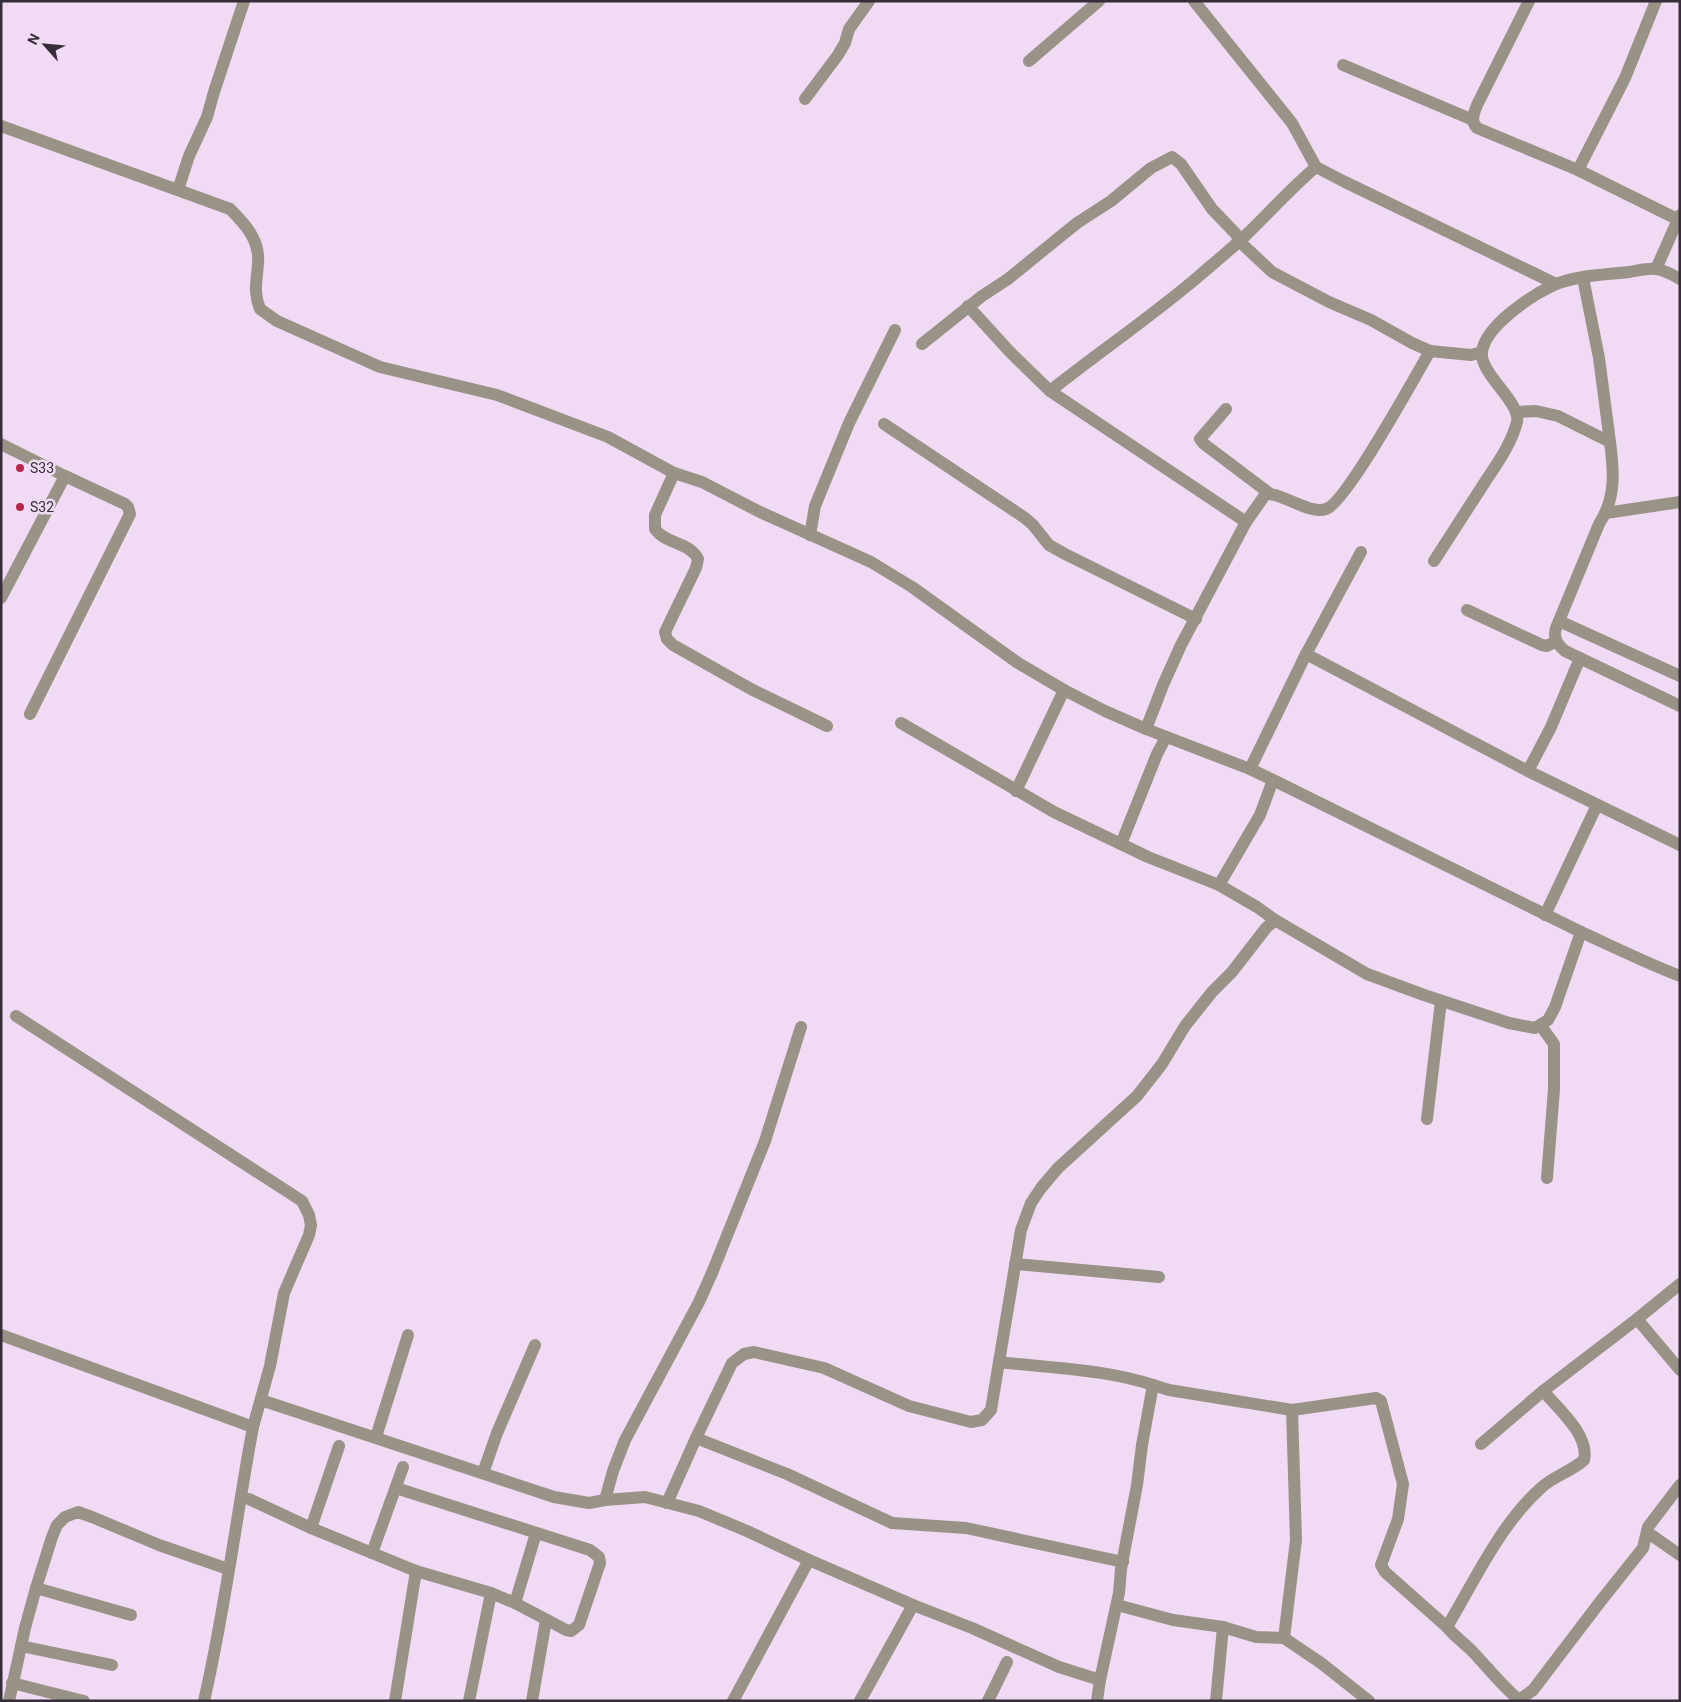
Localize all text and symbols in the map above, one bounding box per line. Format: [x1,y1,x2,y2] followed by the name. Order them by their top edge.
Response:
[20,20,70,70] north arrow
[24,31,43,47] text: N
[30,460,54,476] place label: S33
[14,462,26,474] marker: S33
[30,499,54,515] place label: S32
[14,501,26,513] marker: S32

